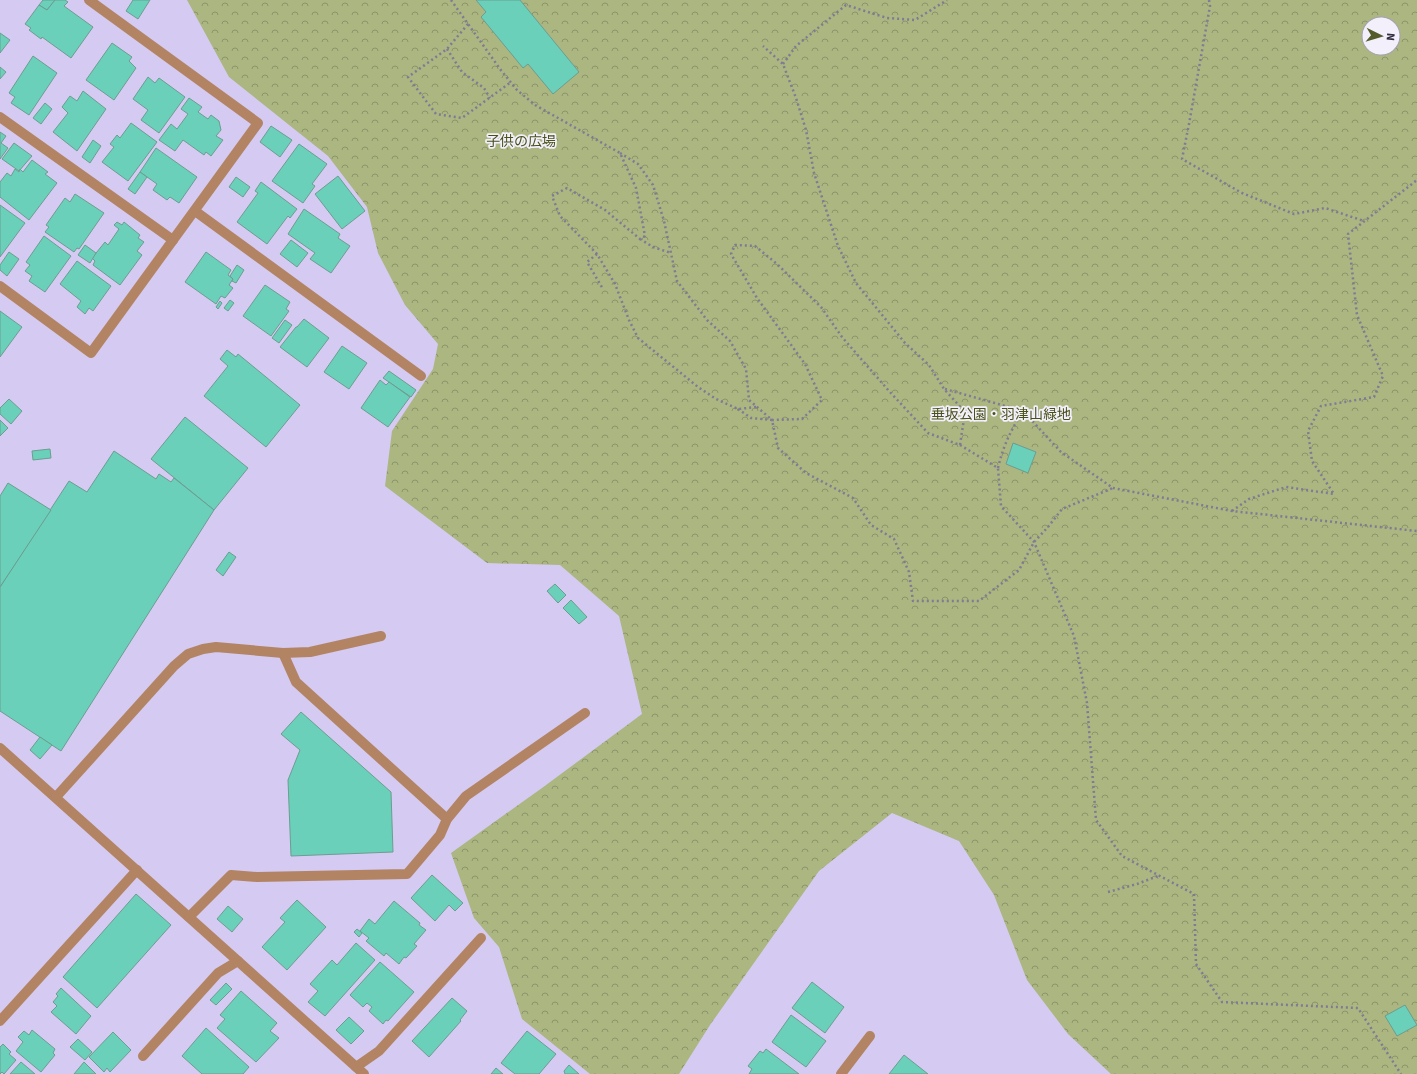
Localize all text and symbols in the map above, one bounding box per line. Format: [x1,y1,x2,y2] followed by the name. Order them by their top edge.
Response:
[1361,16,1401,56] north arrow
[1384,32,1397,41] text: N
[486,133,556,150] park label: 子供の広場
[931,406,1071,423] park label: 垂坂公園・羽津山緑地

